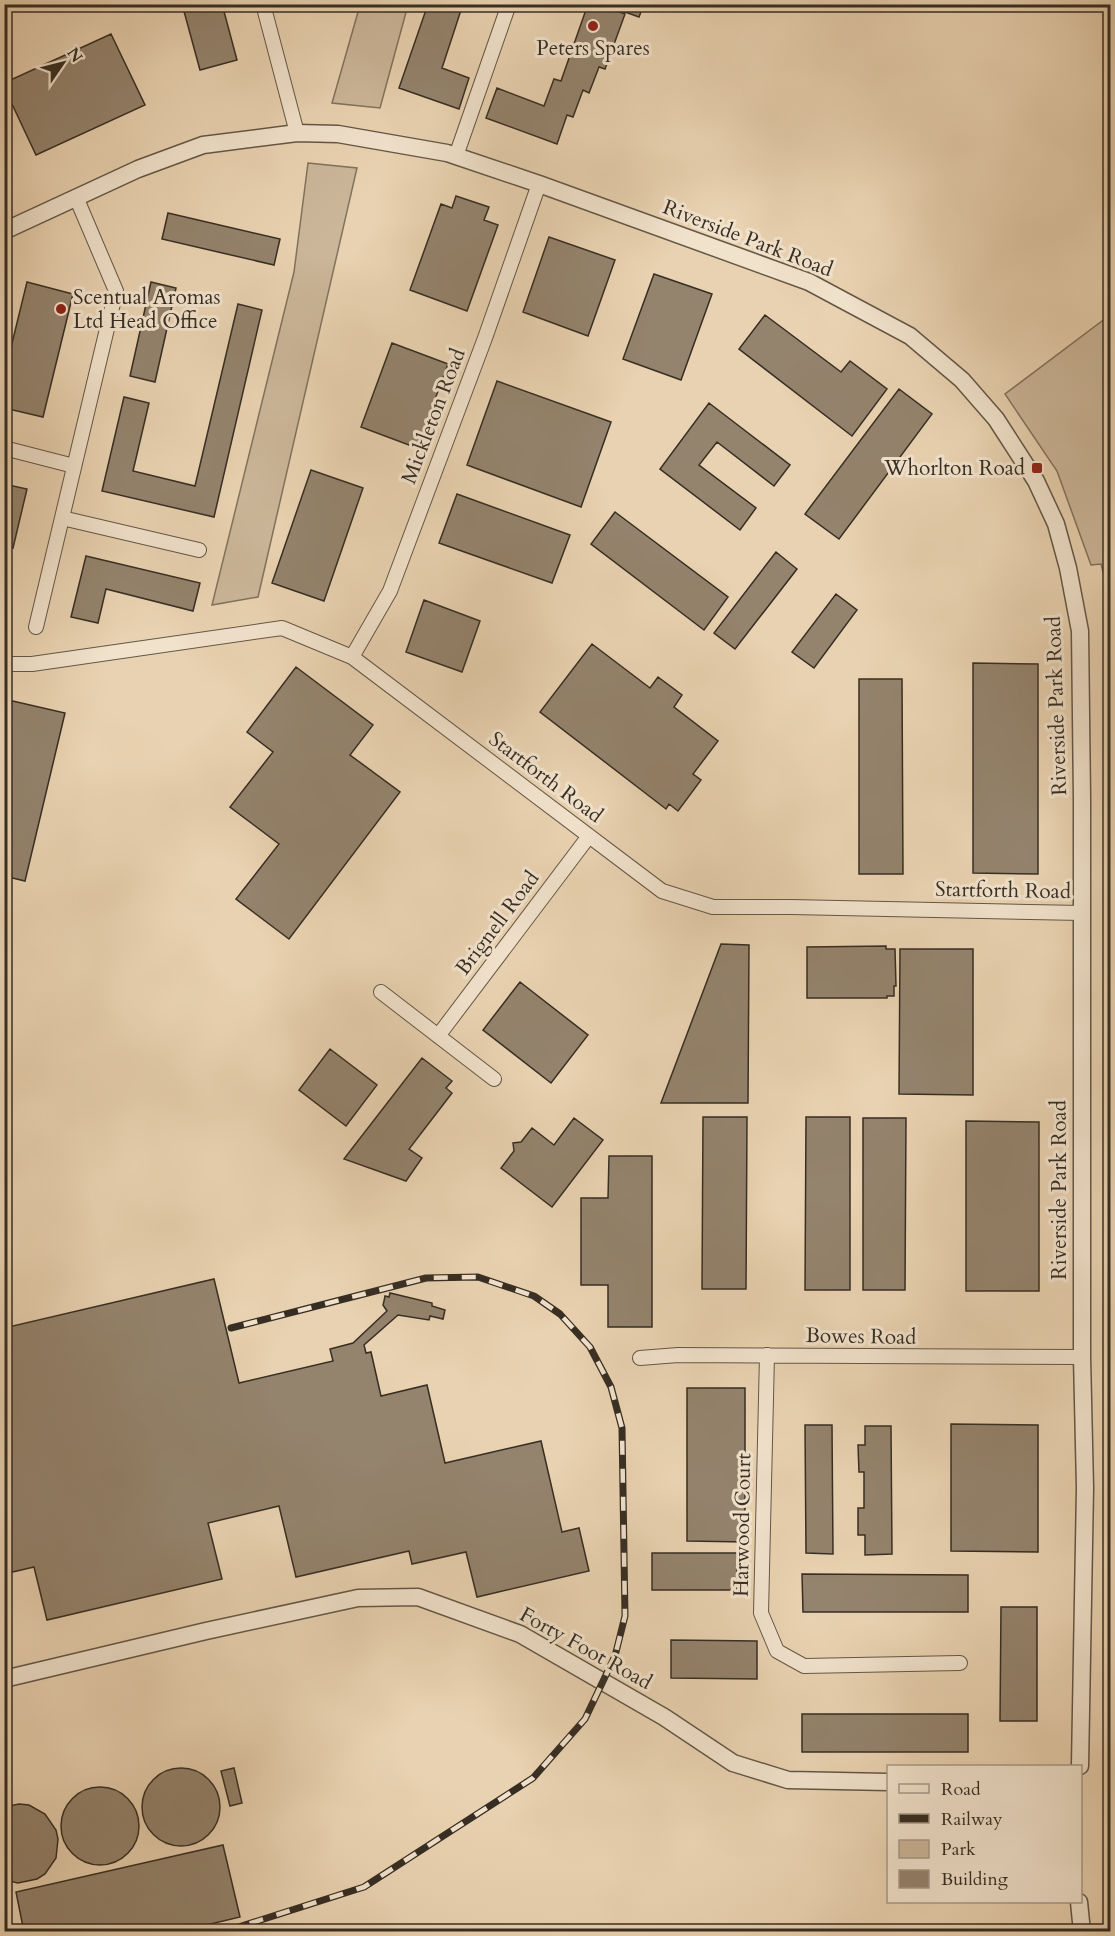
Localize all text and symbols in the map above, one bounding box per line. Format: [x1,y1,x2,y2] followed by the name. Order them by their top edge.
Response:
[586,19,600,33] marker: Peters Spares
[33,33,93,93] north arrow
[536,34,650,63] place label: Peters Spares
[61,43,88,67] text: N
[659,193,837,284] street label: Riverside Park Road
[73,283,221,336] place label: Scentual Aromas Ltd Head Office
[54,302,68,316] marker: Scentual Aromas Ltd Head Office
[394,344,473,488] street label: Mickleton Road
[883,454,1025,483] place label: Whorlton Road
[1030,461,1044,475] marker: Whorlton Road
[1039,616,1074,796] street label: Riverside Park Road
[483,725,609,830] street label: Startforth Road
[449,865,546,981] street label: Brignell Road
[935,875,1071,906] street label: Startforth Road
[1045,1100,1074,1280] street label: Riverside Park Road
[805,1321,917,1352] street label: Bowes Road
[727,1452,758,1597] street label: Harwood Court
[514,1600,657,1697] street label: Forty Foot Road
[887,1765,1082,1903] legend
[941,1777,981,1802] text: Road
[941,1807,1003,1832] text: Railway
[941,1837,976,1862] text: Park
[941,1867,1009,1892] text: Building

